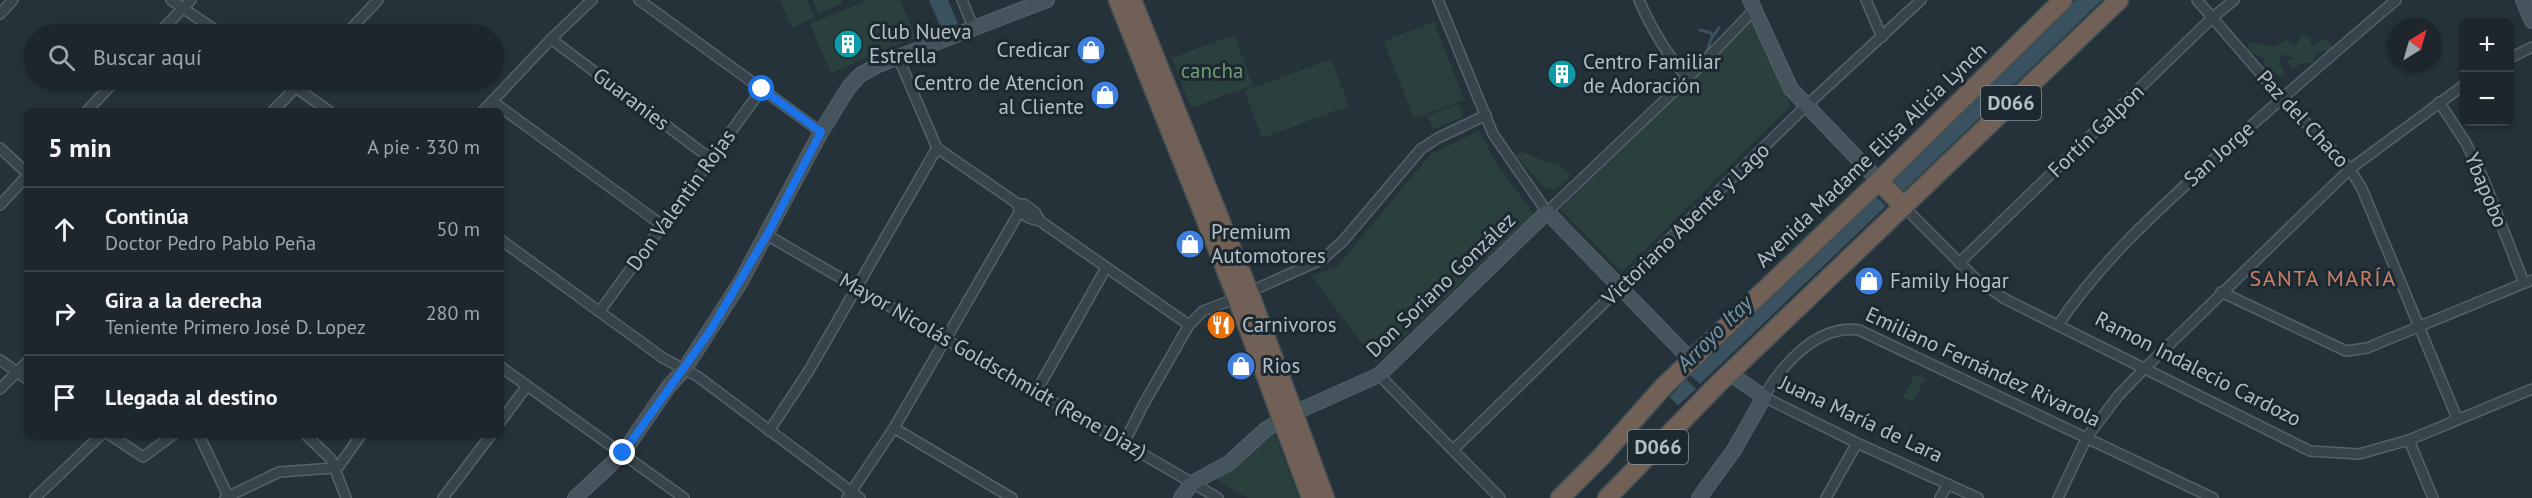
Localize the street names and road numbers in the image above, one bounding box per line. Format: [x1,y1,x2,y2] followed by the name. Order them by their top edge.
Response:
[1749,37,1992,273] street label: Avenida Madame Elisa Alicia Lynch
[588,61,675,136] street label: Guaranies
[2251,64,2355,173] street label: Paz del Chaco
[2042,78,2149,183] street label: Fortín Galpon
[1981,86,2041,120] road number: D066
[2178,115,2259,192] street label: San Jorge
[620,124,741,276] street label: Don Valentin Rojas
[1595,137,1775,311] street label: Victoriano Abente y Lago
[2459,148,2514,231] street label: Ybapobo
[1360,206,1521,363] street label: Don Soriano González
[835,266,1152,465] street label: Mayor Nicolás Goldschmidt (Rene Diaz)
[1861,300,2105,433] street label: Emiliano Fernández Rivarola
[2091,305,2306,432] street label: Ramon Indalecio Cardozo
[1774,368,1947,468] street label: Juana María de Lara
[1628,430,1688,464] road number: D066

